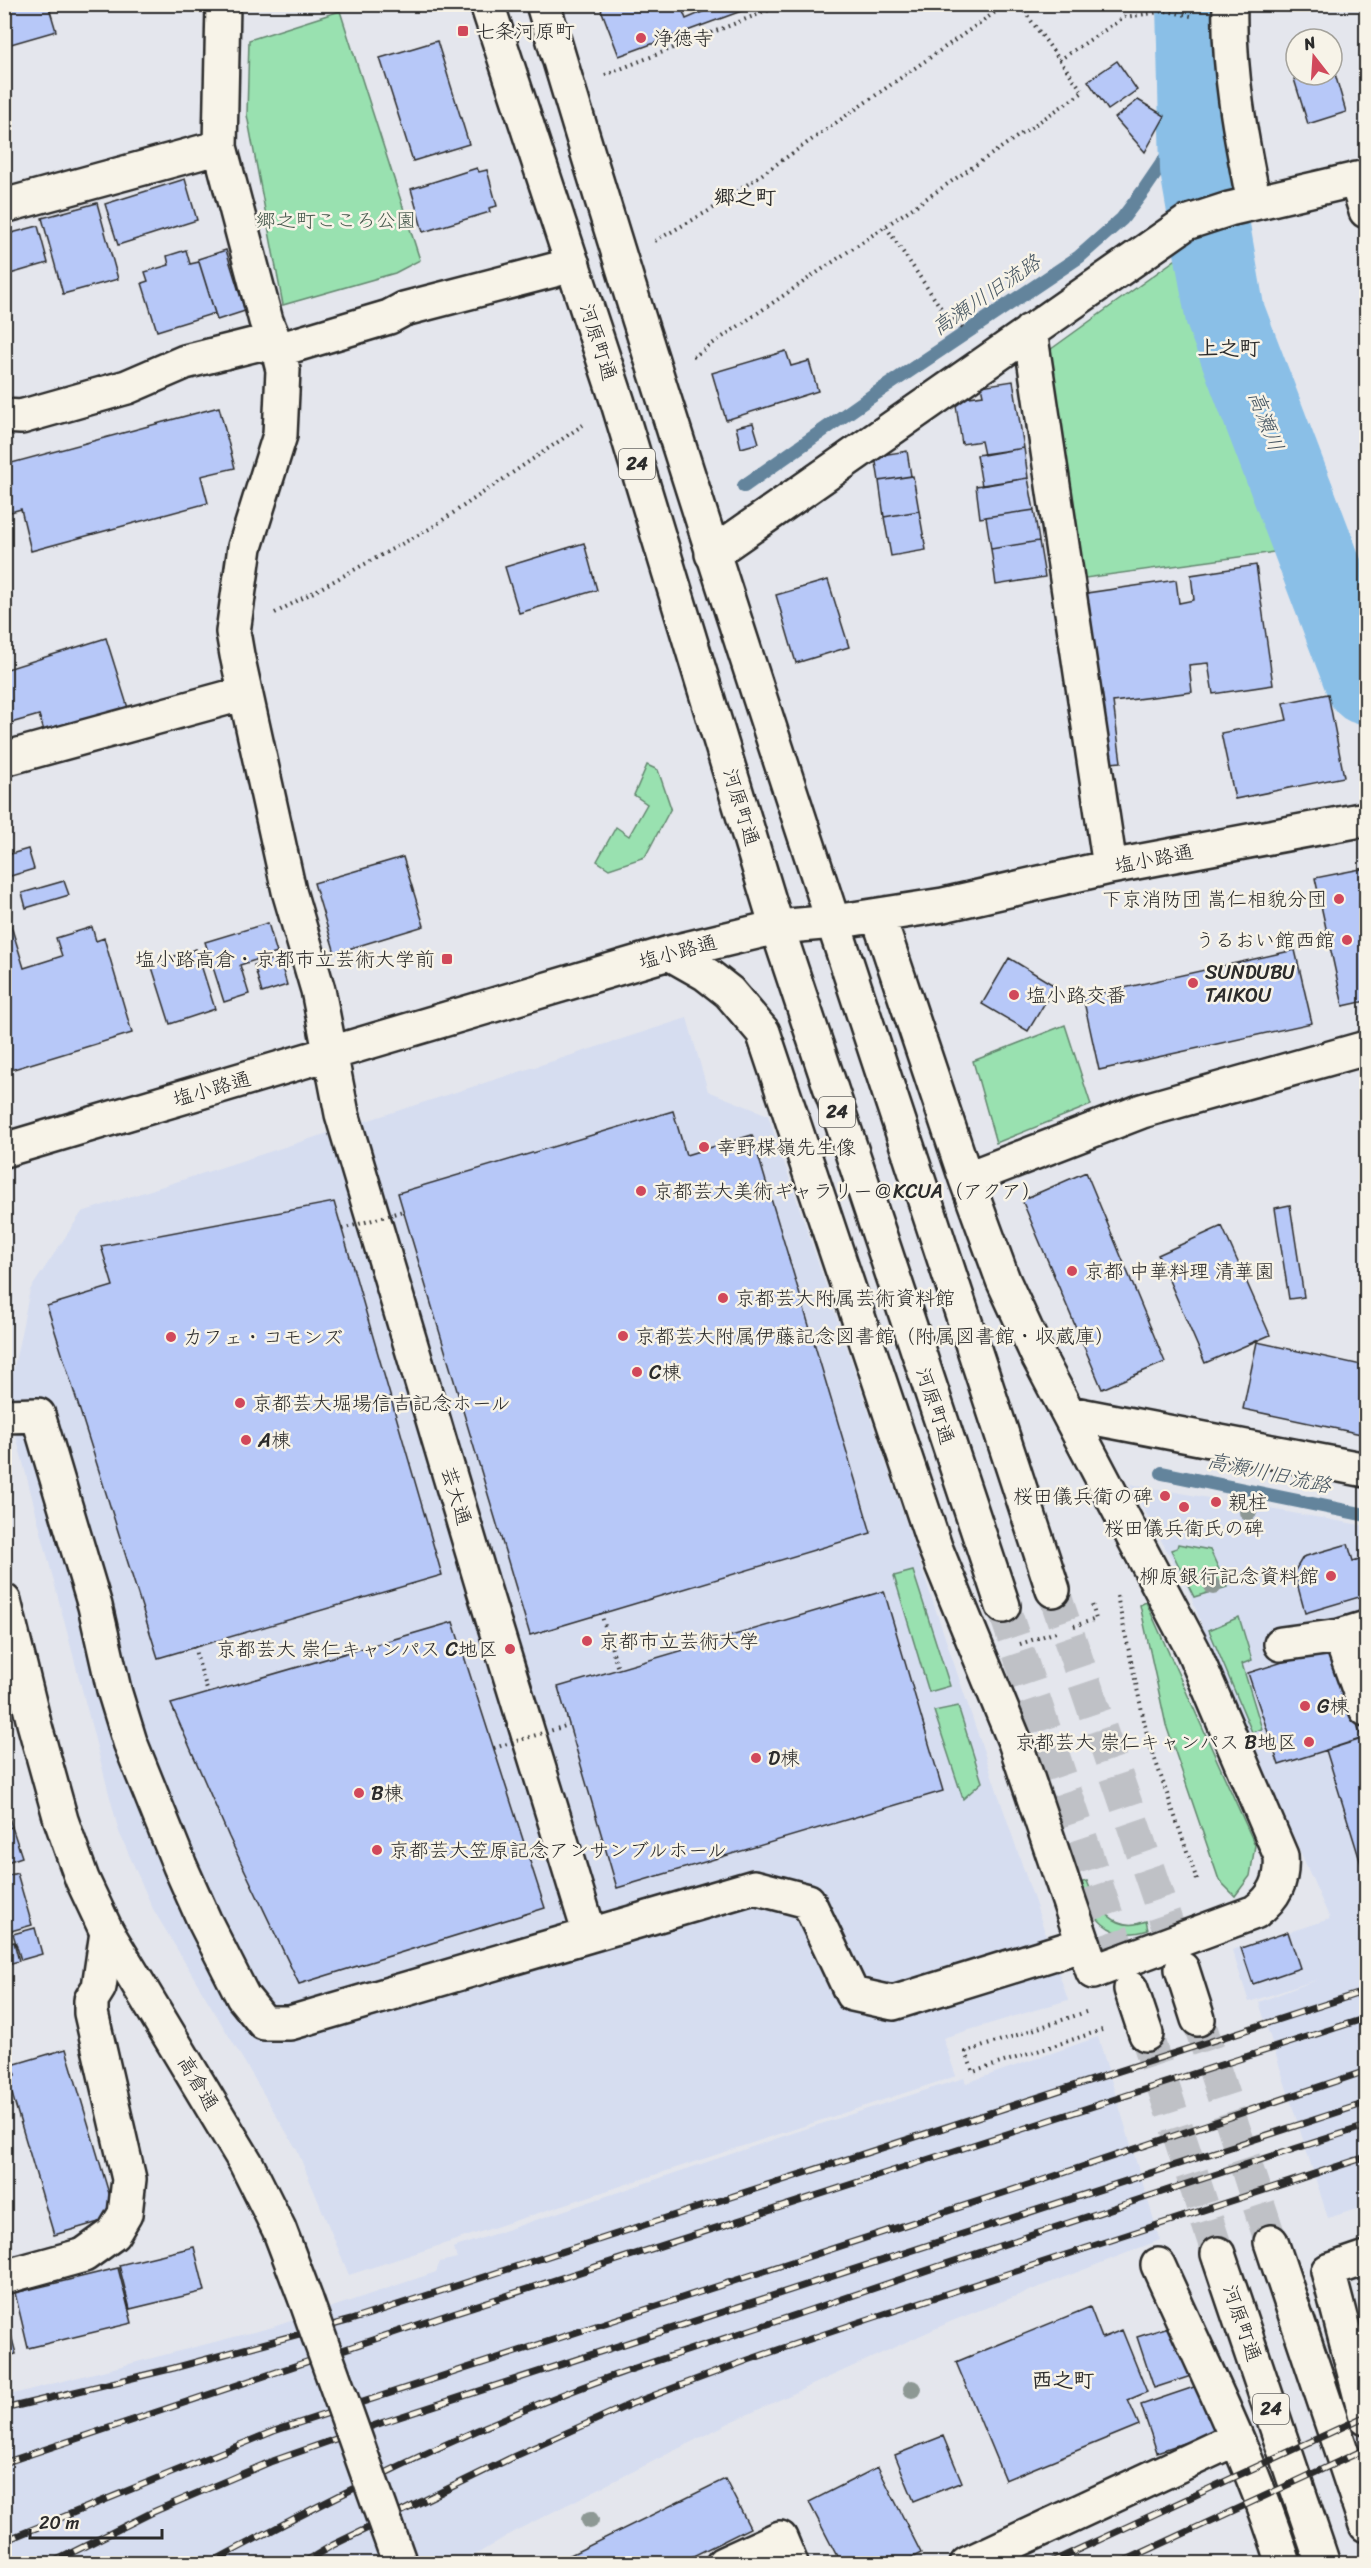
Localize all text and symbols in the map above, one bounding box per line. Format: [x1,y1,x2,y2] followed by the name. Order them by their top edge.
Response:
[475,14,575,49] place label: 七条河原町
[653,21,713,56] place label: 浄徳寺
[456,24,470,38] marker: 七条河原町
[1284,27,1344,87] north arrow
[1299,27,1320,59] text: N
[634,31,648,45] marker: 浄徳寺
[714,178,777,216] district label: 郷之町
[256,203,416,238] park label: 郷之町こころ公園
[923,243,1050,346] water label: 高瀬川旧流路
[569,299,627,385] street label: 河原町通
[1198,329,1261,367] district label: 上之町
[1237,385,1295,457] water label: 高瀬川
[619,449,655,479] road number: 24
[713,764,769,850] street label: 河原町通
[1111,834,1197,884] street label: 塩小路通
[1102,882,1327,917] place label: 下京消防団 嵩仁相貌分団
[1332,892,1346,906] marker: 下京消防団 嵩仁相貌分団
[1195,923,1335,958] place label: うるおい館西館
[635,925,721,979] street label: 塩小路通
[1340,933,1354,947] marker: うるおい館西館
[135,942,435,977] place label: 塩小路高倉・京都市立芸術大学前
[440,952,454,966] marker: 塩小路高倉・京都市立芸術大学前
[1205,955,1296,1013] place label: SUNDUBU TAIKOU
[1186,976,1200,990] marker: SUNDUBU TAIKOU
[1026,978,1126,1013] place label: 塩小路交番
[1007,988,1021,1002] marker: 塩小路交番
[169,1061,255,1117] street label: 塩小路通
[819,1097,855,1127] road number: 24
[716,1130,856,1165] place label: 幸野楳嶺先生像
[697,1140,711,1154] marker: 幸野楳嶺先生像
[653,1174,1042,1209] place label: 京都芸大美術ギャラリー＠KCUA（アクア）
[634,1184,648,1198] marker: 京都芸大美術ギャラリー＠KCUA（アクア）
[1084,1254,1274,1289] place label: 京都 中華料理 清華園
[1065,1264,1079,1278] marker: 京都 中華料理 清華園
[735,1281,955,1316] place label: 京都芸大附属芸術資料館
[716,1291,730,1305] marker: 京都芸大附属芸術資料館
[635,1319,1115,1354] place label: 京都芸大附属伊藤記念図書館（附属図書館・収蔵庫）
[183,1320,343,1355] place label: カフェ・コモンズ
[616,1329,630,1343] marker: 京都芸大附属伊藤記念図書館（附属図書館・収蔵庫）
[164,1330,178,1344] marker: カフェ・コモンズ
[649,1355,681,1390] place label: C棟
[905,1362,965,1450] street label: 河原町通
[630,1365,644,1379] marker: C棟
[252,1386,511,1421] place label: 京都芸大堀場信吉記念ホール
[233,1396,247,1410] marker: 京都芸大堀場信吉記念ホール
[257,1423,291,1458] place label: A棟
[239,1433,253,1447] marker: A棟
[1203,1441,1336,1505] water label: 高瀬川旧流路
[430,1462,482,1530] street label: 芸大通
[1013,1479,1153,1514] place label: 桜田儀兵衛の碑
[1228,1485,1268,1520] place label: 親柱
[1158,1489,1172,1503] marker: 桜田儀兵衛の碑
[1209,1495,1223,1509] marker: 親柱
[1177,1500,1191,1514] marker: 桜田儀兵衛氏の碑
[1104,1511,1264,1546] place label: 桜田儀兵衛氏の碑
[1139,1559,1319,1594] place label: 柳原銀行記念資料館
[1324,1569,1338,1583] marker: 柳原銀行記念資料館
[599,1624,759,1659] place label: 京都市立芸術大学
[216,1632,498,1667] place label: 京都芸大 崇仁キャンパス C地区
[580,1634,594,1648] marker: 京都市立芸術大学
[503,1642,517,1656] marker: 京都芸大 崇仁キャンパス C地区
[1317,1689,1349,1724] place label: G棟
[1298,1699,1312,1713] marker: G棟
[1015,1725,1297,1760] place label: 京都芸大 崇仁キャンパス B地区
[1302,1735,1316,1749] marker: 京都芸大 崇仁キャンパス B地区
[768,1741,800,1776] place label: D棟
[749,1751,763,1765] marker: D棟
[371,1776,404,1811] place label: B棟
[352,1786,366,1800] marker: B棟
[389,1833,727,1868] place label: 京都芸大笠原記念アンサンブルホール
[370,1843,384,1857] marker: 京都芸大笠原記念アンサンブルホール
[168,2048,228,2118] street label: 高倉通
[1212,2279,1272,2367] street label: 河原町通
[1032,2361,1095,2399] district label: 西之町
[1253,2394,1289,2424] road number: 24
[30,2502,162,2540] scale bar
[39,2507,79,2539] text: 20 m

